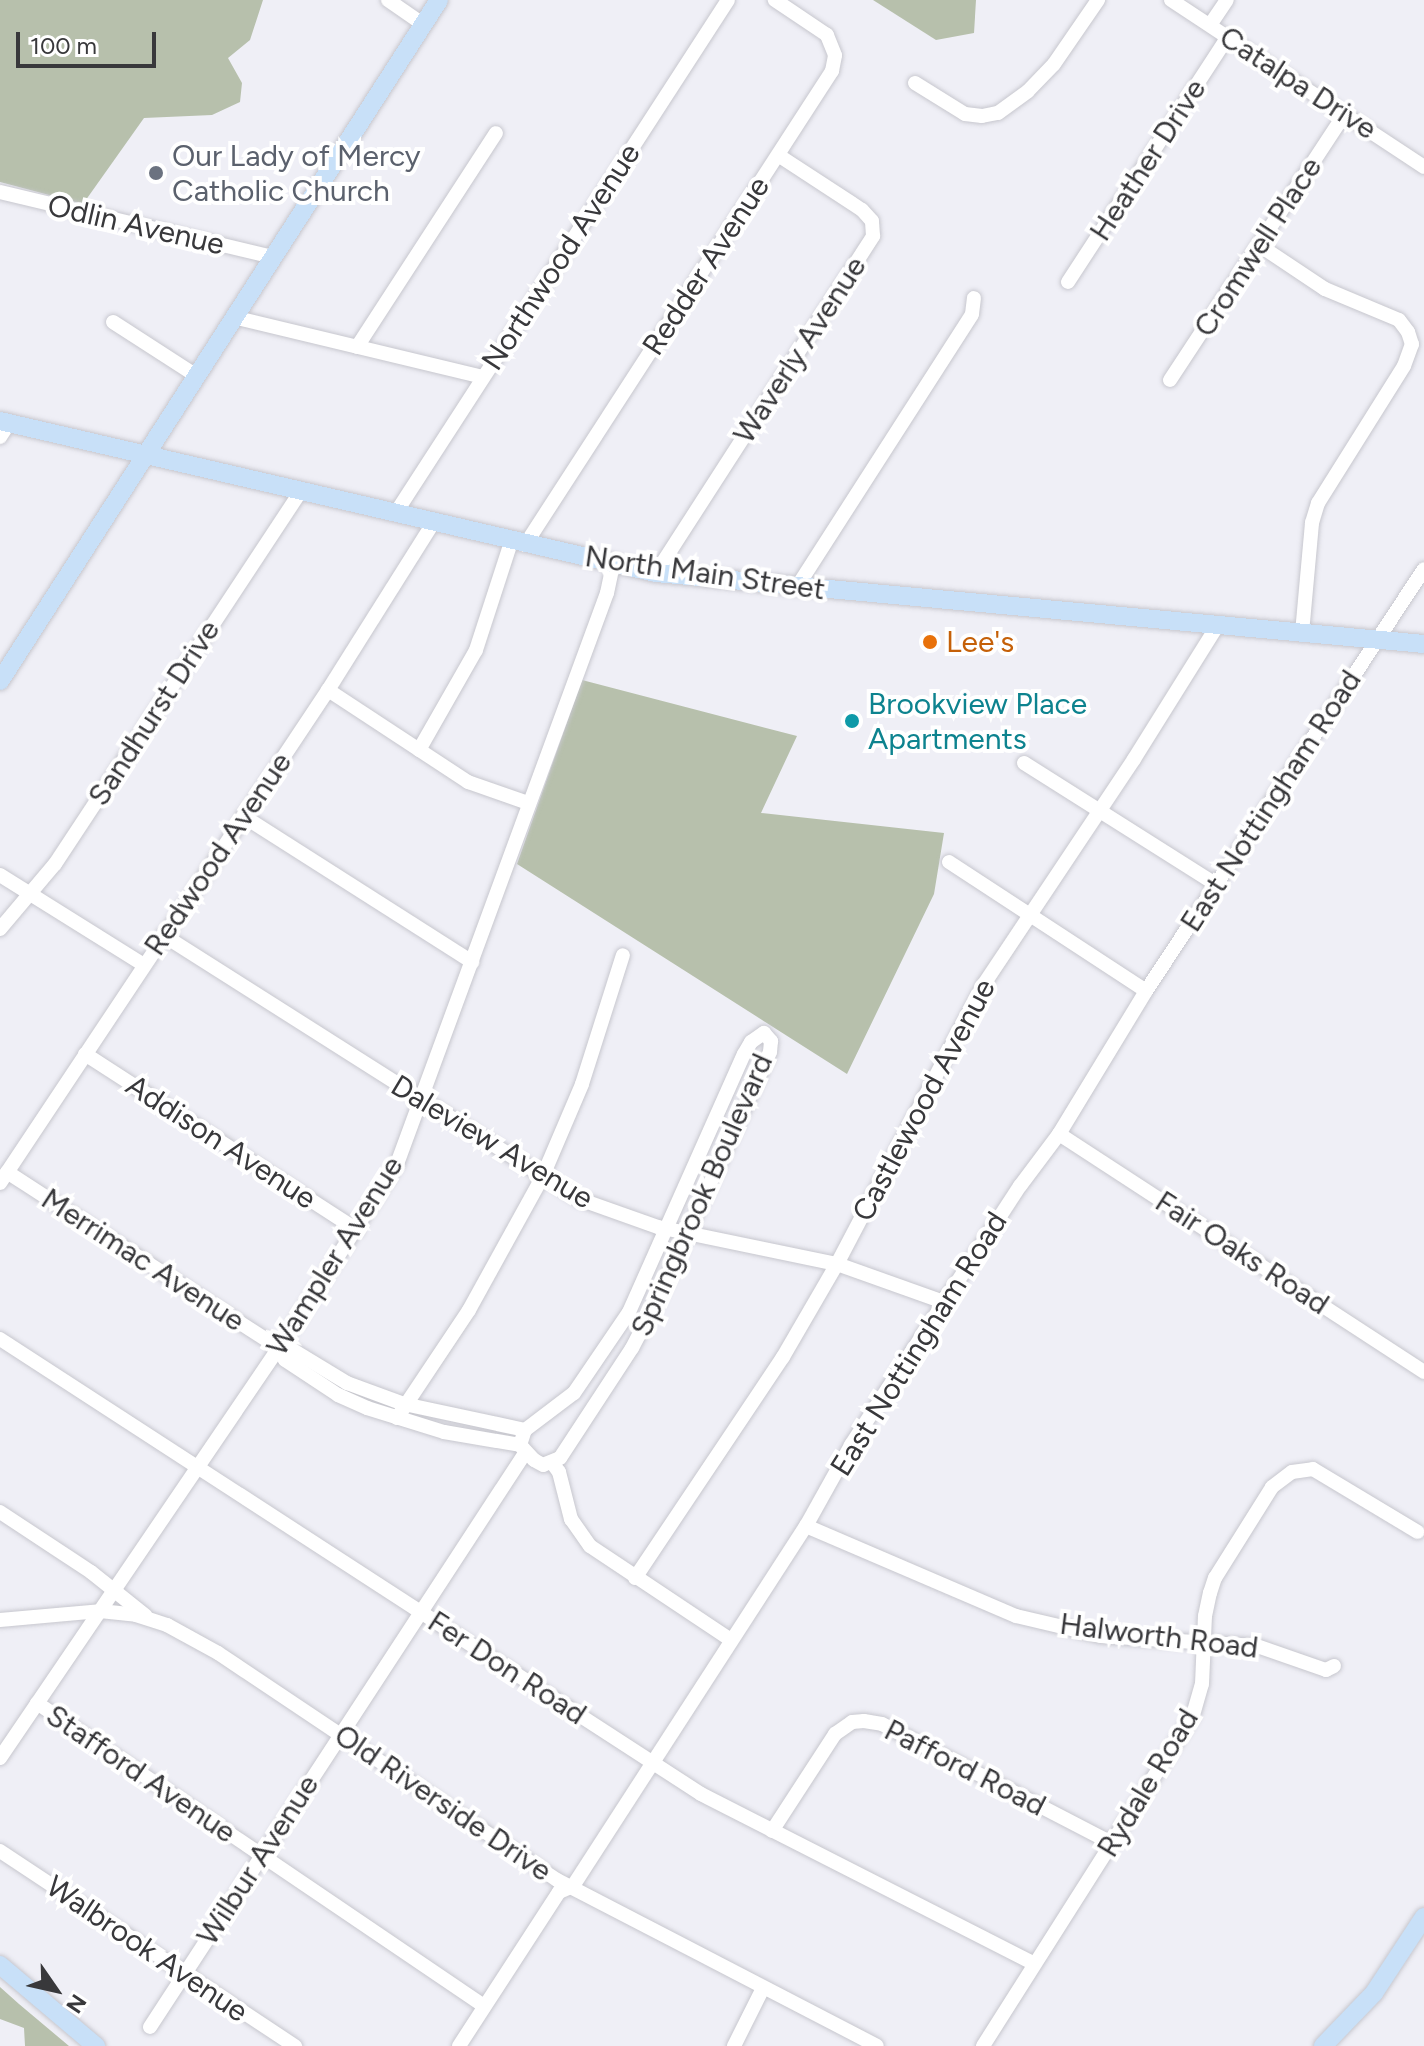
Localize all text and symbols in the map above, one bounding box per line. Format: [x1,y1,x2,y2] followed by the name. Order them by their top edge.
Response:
[20,16,160,66] scale bar
[1213,19,1383,147] street label: Catalpa Drive
[30,31,97,60] text: 100 m
[1082,72,1214,248] street label: Heather Drive
[474,137,648,377] street label: Northwood Avenue
[172,138,421,208] place label: Our Lady of Mercy Catholic Church
[1187,151,1329,343] street label: Cromwell Place
[147,164,165,182] marker: Our Lady of Mercy Catholic Church
[635,170,777,362] street label: Redder Avenue
[44,187,228,263] street label: Odlin Avenue
[726,250,874,450] street label: Waverly Avenue
[583,538,827,608] street label: North Main Street
[81,614,227,812] street label: Sandhurst Drive
[946,624,1014,660] place label: Lee's
[921,633,939,651] marker: Lee's
[1173,664,1369,938] street label: East Nottingham Road
[868,686,1087,756] place label: Brookview Place Apartments
[843,712,861,730] marker: Brookview Place Apartments
[137,746,299,962] street label: Redwood Avenue
[845,973,1003,1227] street label: Castlewood Avenue
[623,1048,781,1342] street label: Springbrook Boulevard
[119,1067,323,1217] street label: Addison Avenue
[384,1067,600,1217] street label: Daleview Avenue
[259,1150,411,1362] street label: Wampler Avenue
[35,1181,251,1339] street label: Merrimac Avenue
[1149,1184,1335,1322] street label: Fair Oaks Road
[823,1205,1015,1483] street label: East Nottingham Road
[421,1604,593,1732] street label: Fer Don Road
[1058,1606,1260,1666] street label: Halworth Road
[39,1697,243,1851] street label: Stafford Avenue
[1090,1702,1206,1864] street label: Rydale Road
[878,1712,1052,1824] street label: Pafford Road
[328,1717,558,1889] street label: Old Riverside Drive
[190,1768,326,1952] street label: Wilbur Avenue
[39,1868,255,2030] street label: Walbrook Avenue
[16,1950,96,2030] north arrow
[60,1989,92,2018] text: N

